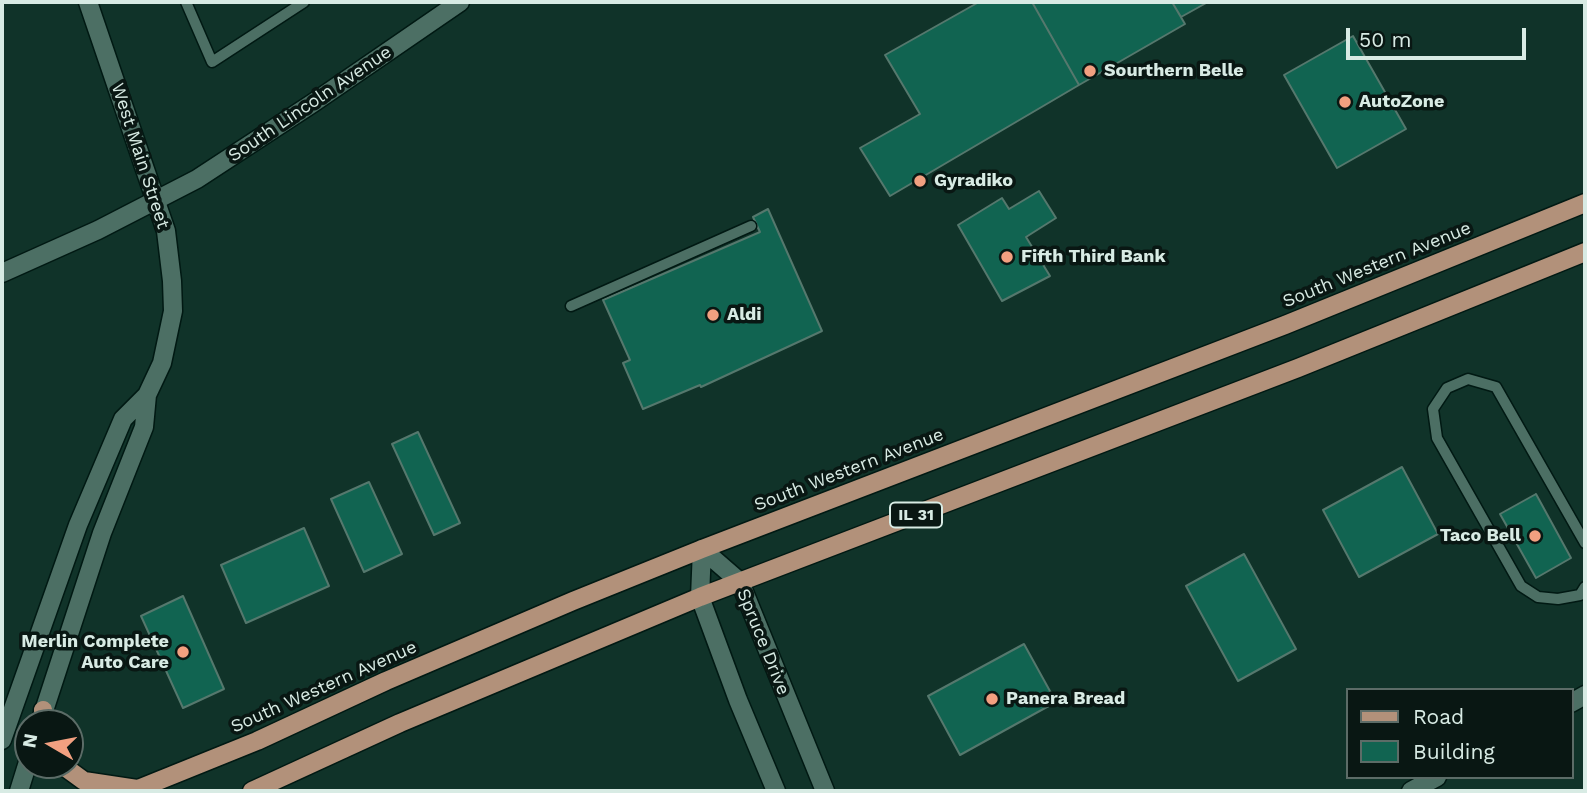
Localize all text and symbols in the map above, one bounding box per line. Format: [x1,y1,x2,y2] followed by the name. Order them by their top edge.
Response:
[1349,14,1529,58] scale bar
[1359,27,1411,52] text: 50 m
[224,41,396,167] street label: South Lincoln Avenue
[1104,60,1244,82] place label: Sourthern Belle
[1082,63,1098,79] marker: Sourthern Belle
[106,80,174,232] street label: West Main Street
[1359,91,1444,113] place label: AutoZone
[1337,94,1353,110] marker: AutoZone
[934,170,1013,192] place label: Gyradiko
[912,173,928,189] marker: Gyradiko
[1280,217,1474,313] street label: South Western Avenue
[1021,246,1166,268] place label: Fifth Third Bank
[999,249,1015,265] marker: Fifth Third Bank
[727,304,762,326] place label: Aldi
[705,307,721,323] marker: Aldi
[751,424,947,516] street label: South Western Avenue
[890,502,942,528] road number: IL 31
[1440,525,1521,547] place label: Taco Bell
[1527,528,1543,544] marker: Taco Bell
[732,586,794,698] street label: Spruce Drive
[21,631,169,674] place label: Merlin Complete Auto Care
[228,636,420,738] street label: South Western Avenue
[175,644,191,660] marker: Merlin Complete Auto Care
[1006,688,1125,710] place label: Panera Bread
[1346,688,1573,779] legend
[984,691,1000,707] marker: Panera Bread
[1413,704,1464,729] text: Road
[14,709,84,779] north arrow
[17,732,42,750] text: N
[1413,739,1495,764] text: Building

